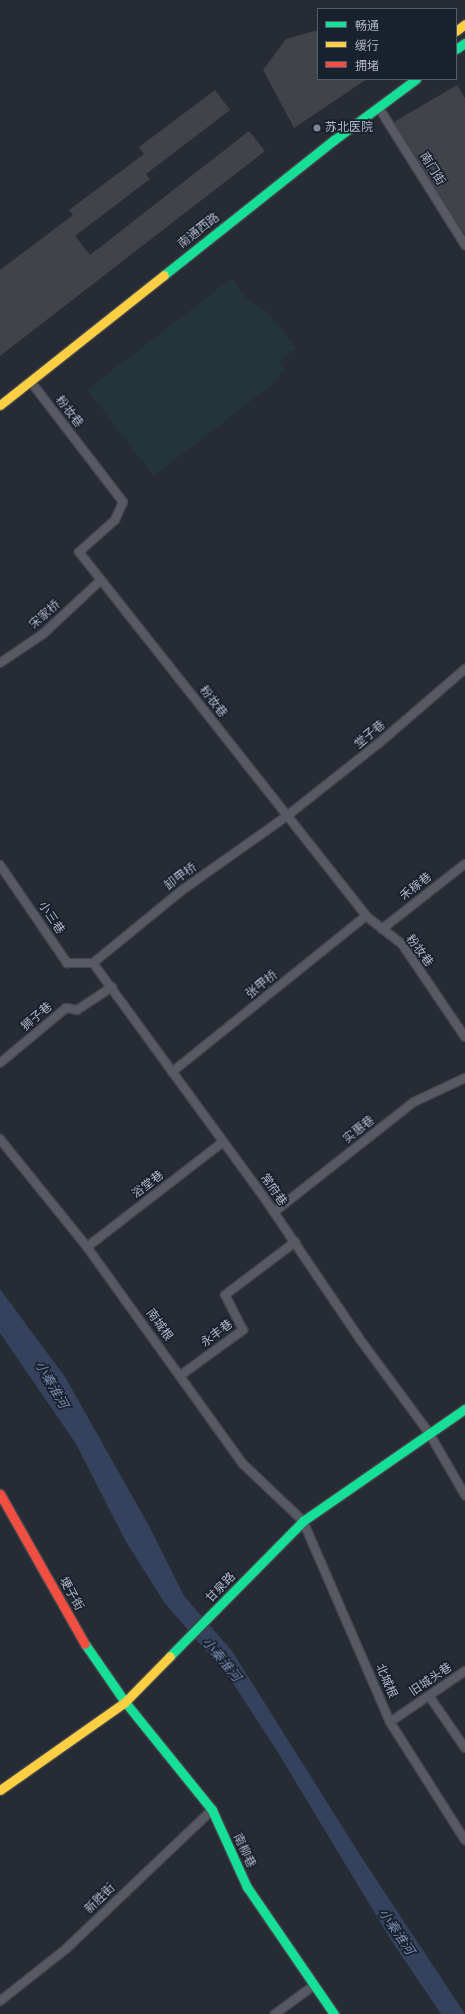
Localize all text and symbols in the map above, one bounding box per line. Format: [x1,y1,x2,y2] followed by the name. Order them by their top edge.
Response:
[317,8,457,80] legend
[355,19,379,33] text: 畅通
[355,39,379,53] text: 缓行
[355,59,379,73] text: 拥堵
[325,121,373,135] place label: 苏北医院
[312,123,322,133] marker: 苏北医院
[416,150,448,188] street label: 南门街
[176,211,222,251] street label: 南通西路
[52,393,86,431] street label: 粉妆巷
[27,598,63,632] street label: 宋家桥
[196,683,230,721] street label: 粉妆巷
[352,718,388,752] street label: 堂子巷
[162,860,200,894] street label: 卸甲桥
[397,870,435,904] street label: 禾稼巷
[35,899,67,937] street label: 小三巷
[402,932,436,970] street label: 粉妆巷
[243,968,281,1002] street label: 张甲桥
[19,1000,55,1034] street label: 狮子巷
[340,1113,378,1147] street label: 实惠巷
[129,1168,167,1202] street label: 浴堂巷
[257,1171,289,1209] street label: 常府巷
[143,1306,175,1344] street label: 南城根
[198,1317,236,1351] street label: 永丰巷
[31,1359,71,1411] water label: 小秦淮河
[203,1570,239,1606] street label: 甘泉路
[56,1575,86,1613] street label: 埂子街
[198,1635,244,1685] water label: 小秦淮河
[407,1661,455,1699] street label: 旧城头巷
[372,1662,400,1700] street label: 北城根
[230,1832,258,1870] street label: 南柳巷
[82,1881,118,1917] street label: 新胜街
[375,1906,417,1958] water label: 小秦淮河

